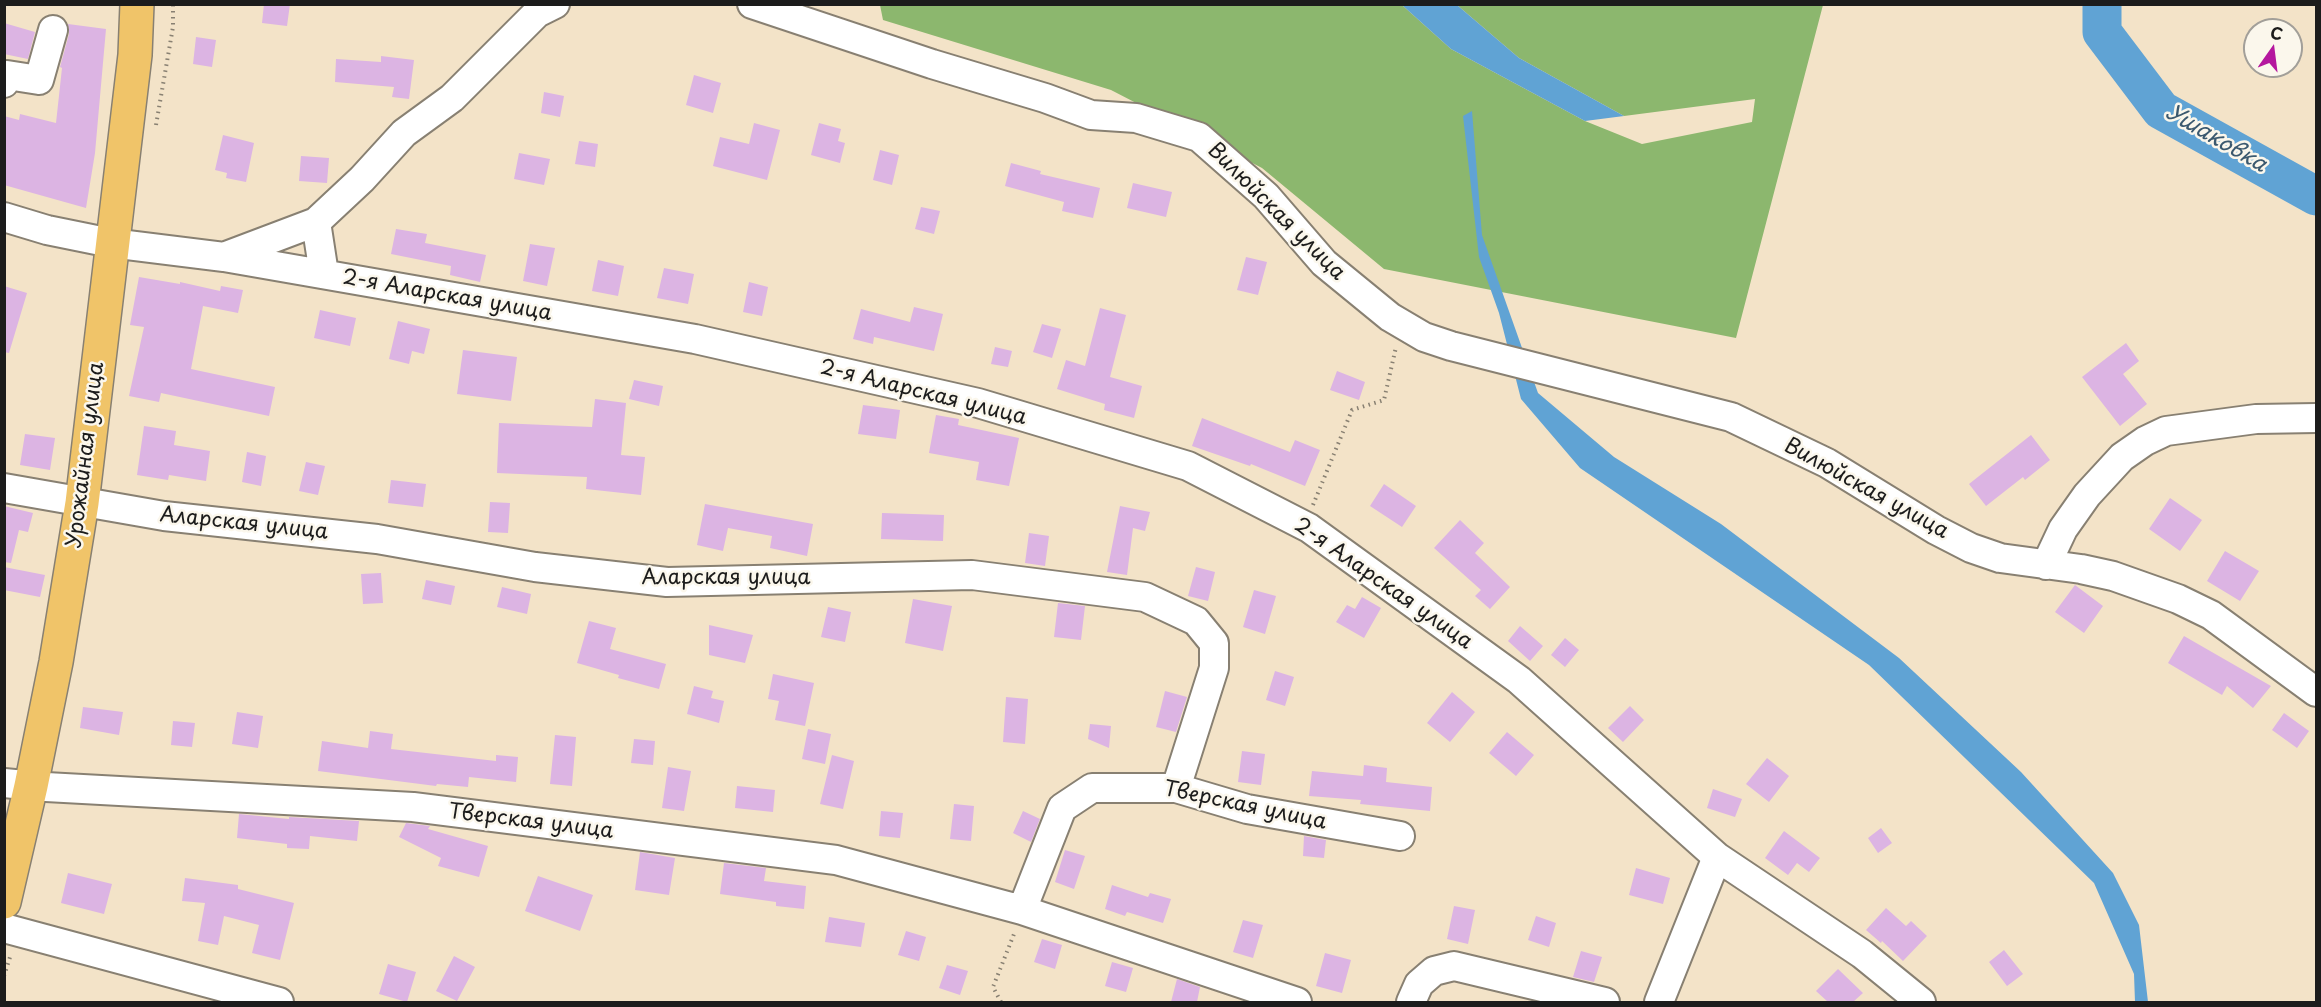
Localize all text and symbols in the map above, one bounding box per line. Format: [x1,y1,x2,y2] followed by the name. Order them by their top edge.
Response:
[2243,18,2303,78] north arrow
[2268,19,2286,46] text: С
[2161,100,2271,178] water label: Ушаковка
[1202,138,1350,286] street label: Вилюйская улица
[340,265,554,327] street label: 2-я Аларская улица
[817,355,1029,431] street label: 2-я Аларская улица
[62,361,110,549] street label: Урожайная улица
[1779,433,1953,545] street label: Вилюйская улица
[159,503,329,545] street label: Аларская улица
[1289,513,1477,655] street label: 2-я Аларская улица
[641,565,811,591] street label: Аларская улица
[1161,776,1329,836] street label: Тверская улица
[447,799,615,845] street label: Тверская улица

